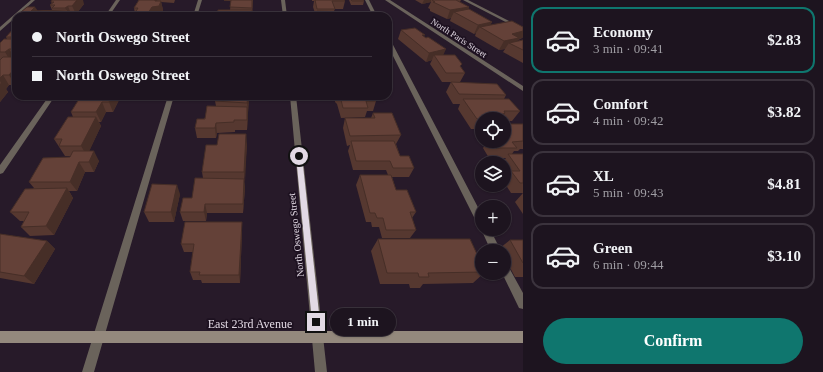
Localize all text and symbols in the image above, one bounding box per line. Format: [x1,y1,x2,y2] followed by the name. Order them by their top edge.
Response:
[429,16,489,60] street label: North Paris Street
[545,22,581,58] icon: car
[593,24,653,40] text: Economy
[56,29,190,45] text: North Oswego Street
[767,32,801,48] text: $2.83
[593,41,663,56] text: 3 min · 09:41
[56,67,190,83] text: North Oswego Street
[545,94,581,130] icon: car
[593,96,648,112] text: Comfort
[767,104,801,120] text: $3.82
[475,112,511,280] map controls
[475,112,511,148] button: locate
[593,113,663,128] text: 4 min · 09:42
[290,147,308,165] route start
[475,156,511,192] button: layers
[545,166,581,202] icon: car
[593,168,614,184] text: XL
[767,176,801,192] text: $4.81
[593,185,663,200] text: 5 min · 09:43
[286,192,306,278] street label: North Oswego Street
[475,200,511,236] button: +
[545,238,581,274] icon: car
[593,240,633,256] text: Green
[475,244,511,280] button: −
[767,248,801,264] text: $3.10
[593,257,663,272] text: 6 min · 09:44
[330,308,396,336] callout: 1 min
[307,313,325,331] route end
[347,314,379,329] text: 1 min
[208,317,292,331] street label: East 23rd Avenue
[543,318,803,364] button: Confirm

